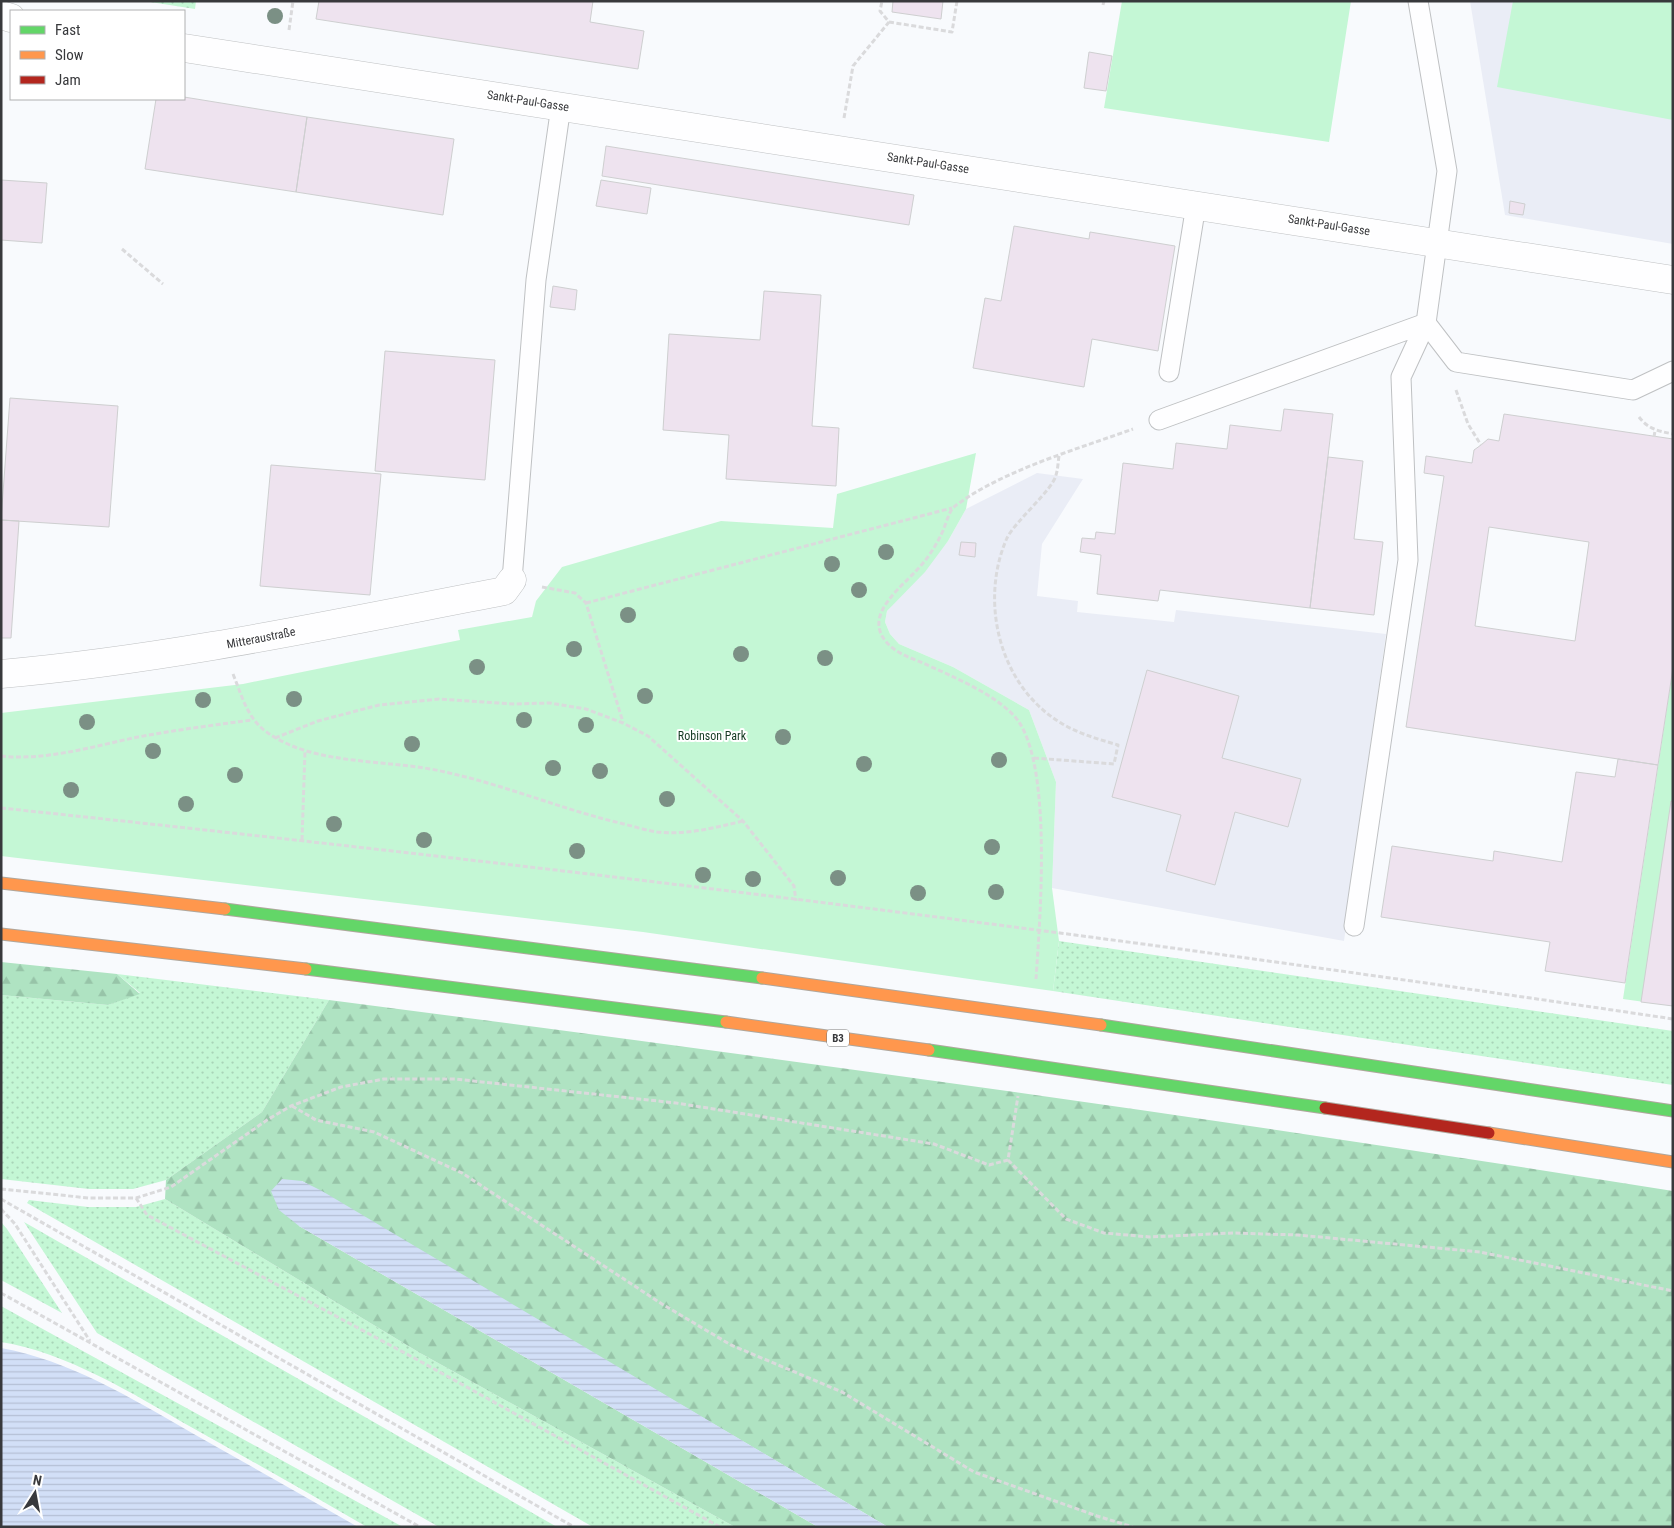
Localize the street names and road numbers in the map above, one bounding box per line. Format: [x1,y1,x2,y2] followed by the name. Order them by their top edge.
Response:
[486,88,570,114] street label: Sankt-Paul-Gasse
[886,150,970,176] street label: Sankt-Paul-Gasse
[1287,212,1371,238] street label: Sankt-Paul-Gasse
[225,624,297,652] street label: Mitteraustraße
[827,1030,849,1046] road number: B3

